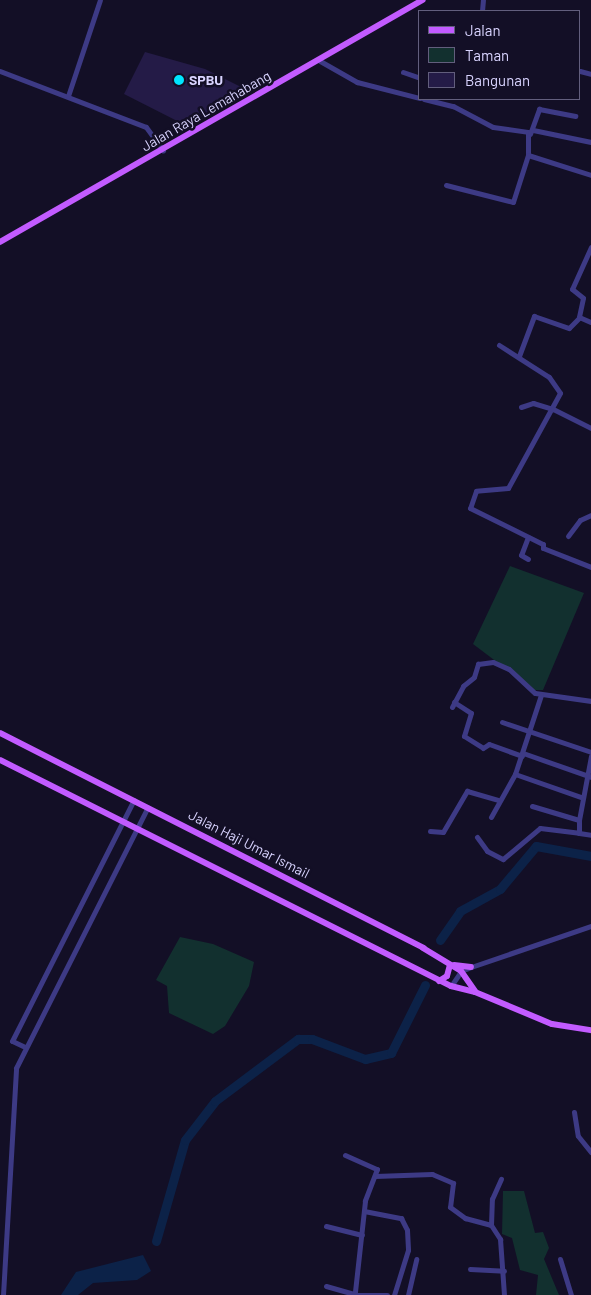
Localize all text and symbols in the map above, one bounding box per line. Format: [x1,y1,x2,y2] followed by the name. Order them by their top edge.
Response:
[418,10,581,100] legend
[465,21,501,39] text: Jalan
[465,46,509,64] text: Taman
[138,67,274,155] street label: Jalan Raya Lemahabang
[465,71,530,89] text: Bangunan
[189,72,223,88] place label: SPBU
[173,74,185,86] marker: SPBU
[186,806,312,882] street label: Jalan Haji Umar Ismail

